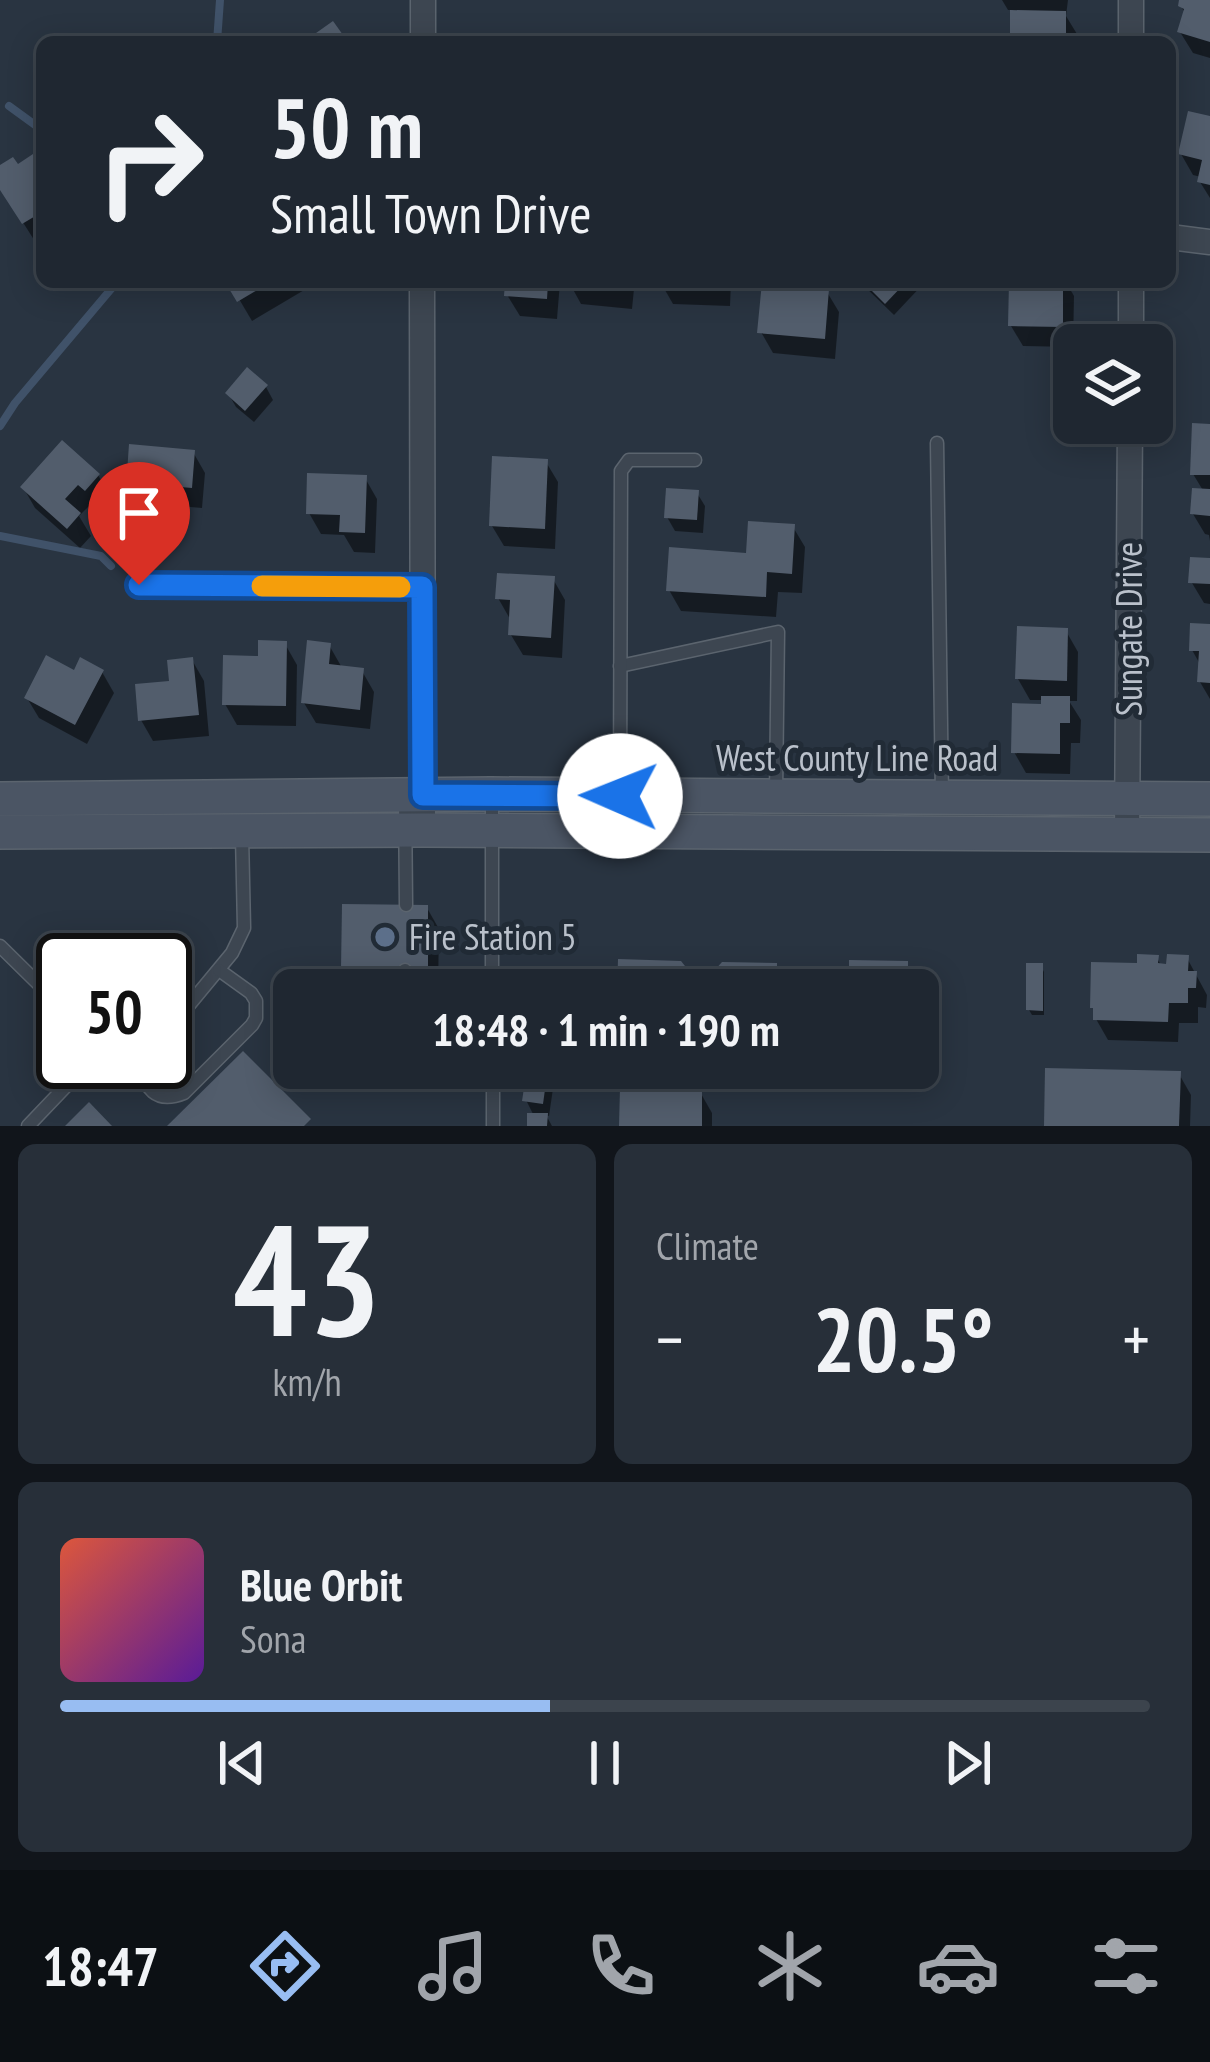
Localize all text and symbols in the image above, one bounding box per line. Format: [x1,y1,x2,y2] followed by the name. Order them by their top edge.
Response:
[270,72,423,181] text: 50 m
[72,84,228,240] icon: right
[270,178,592,248] text: Small Town Drive
[1053,324,1173,444] map controls
[1053,324,1173,444] button: layers
[88,462,190,585] pin
[106,480,172,546] icon: arrive
[1105,542,1152,716] street label: Sungate Drive
[557,733,683,859] position arrow
[716,734,998,781] street label: West County Line Road
[409,913,577,960] place label: Fire Station 5
[372,924,398,950] marker: Fire Station 5
[36,933,192,1089] speed limit sign: 50
[432,1000,780,1058] text: 18:48 · 1 min · 190 m
[232,1177,382,1379] text: 43
[656,1220,759,1271] text: Climate
[813,1280,993,1397] text: 20.5°
[656,1296,683,1381] text: −
[1123,1296,1150,1381] text: +
[272,1356,342,1407] text: km/h
[240,1555,402,1613] text: Blue Orbit
[240,1613,306,1664] text: Sona
[209,1730,275,1796] icon: previous
[572,1730,638,1796] icon: pause
[935,1730,1001,1796] icon: next
[243,1924,327,2008] icon: directions
[411,1924,495,2008] icon: music
[579,1924,663,2008] icon: phone
[748,1924,832,2008] icon: climate
[916,1924,1000,2008] icon: car
[1084,1924,1168,2008] icon: filters
[42,1931,159,2001] text: 18:47

